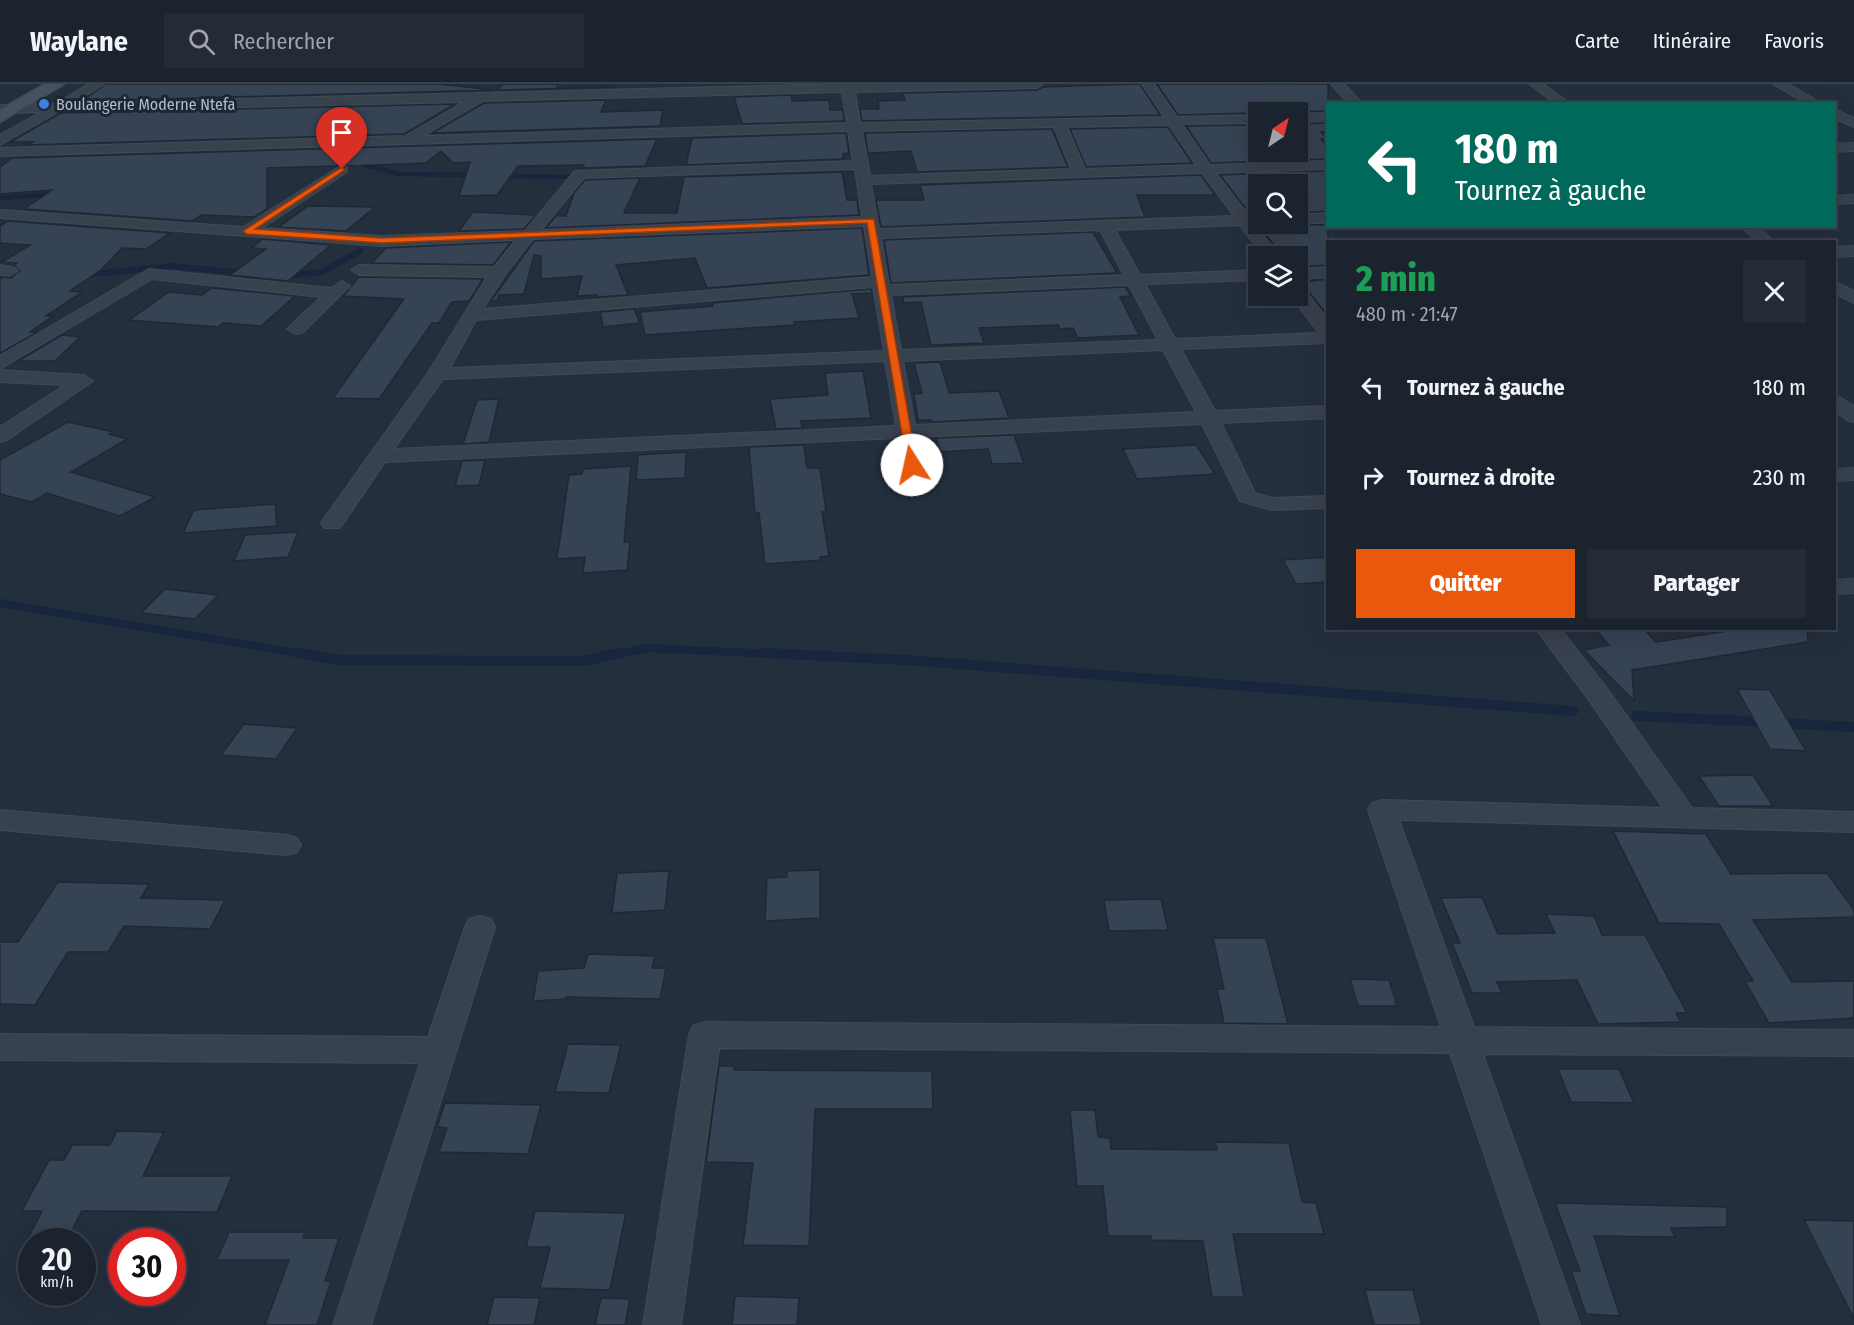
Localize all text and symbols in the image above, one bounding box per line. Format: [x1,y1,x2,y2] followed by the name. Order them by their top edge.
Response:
[164,14,584,68] search box
[30,25,128,58] text: Waylane
[185,25,218,58] icon: search
[233,28,334,55] text: Rechercher
[1575,28,1620,54] text: Carte
[1653,28,1731,54] text: Itinéraire
[1764,28,1824,54] text: Favoris
[56,95,236,114] place label: Boulangerie Moderne Ntefa
[37,97,51,111] marker: Boulangerie Moderne Ntefa
[1248,102,1308,162] north arrow
[1248,102,1308,306] map controls
[316,107,367,169] pin
[325,116,358,149] icon: arrive
[1455,124,1559,174] text: 180 m
[1356,126,1434,204] icon: left
[1248,174,1308,234] button: search
[1455,175,1646,207] text: Tournez à gauche
[1248,246,1308,306] button: layers
[1356,257,1436,301] text: 2 min
[1743,260,1806,323] button: close
[1356,302,1458,326] text: 480 m · 21:47
[1356,371,1389,404] icon: left
[1407,374,1565,401] text: Tournez à gauche
[1753,374,1806,401] text: 180 m
[880,433,944,497] position arrow
[1356,461,1389,494] icon: right
[1407,464,1555,491] text: Tournez à droite
[1753,464,1806,491] text: 230 m
[1356,549,1575,618] button: Quitter
[1587,549,1806,618] button: Partager
[108,1228,186,1306] speed limit sign: 30
[42,1242,72,1278] text: 20
[40,1273,74,1291] text: km/h

